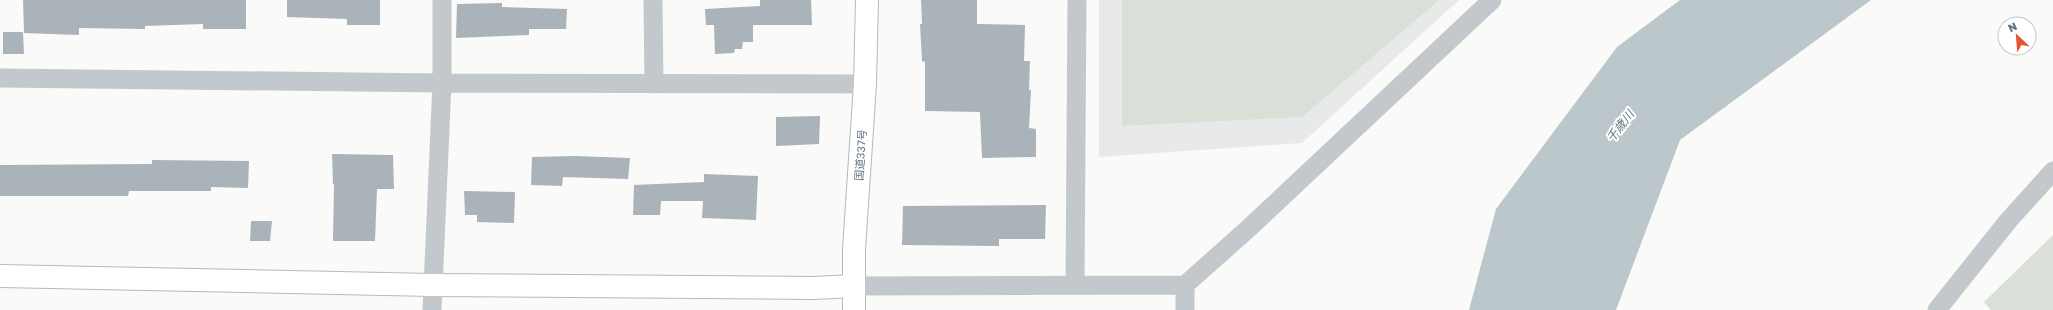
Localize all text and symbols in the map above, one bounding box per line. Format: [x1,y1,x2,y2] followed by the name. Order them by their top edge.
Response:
[1997,16,2037,56] north arrow
[2006,19,2019,34] text: N
[1603,106,1638,145] water label: 千歳川
[852,129,868,181] street label: 国道337号

